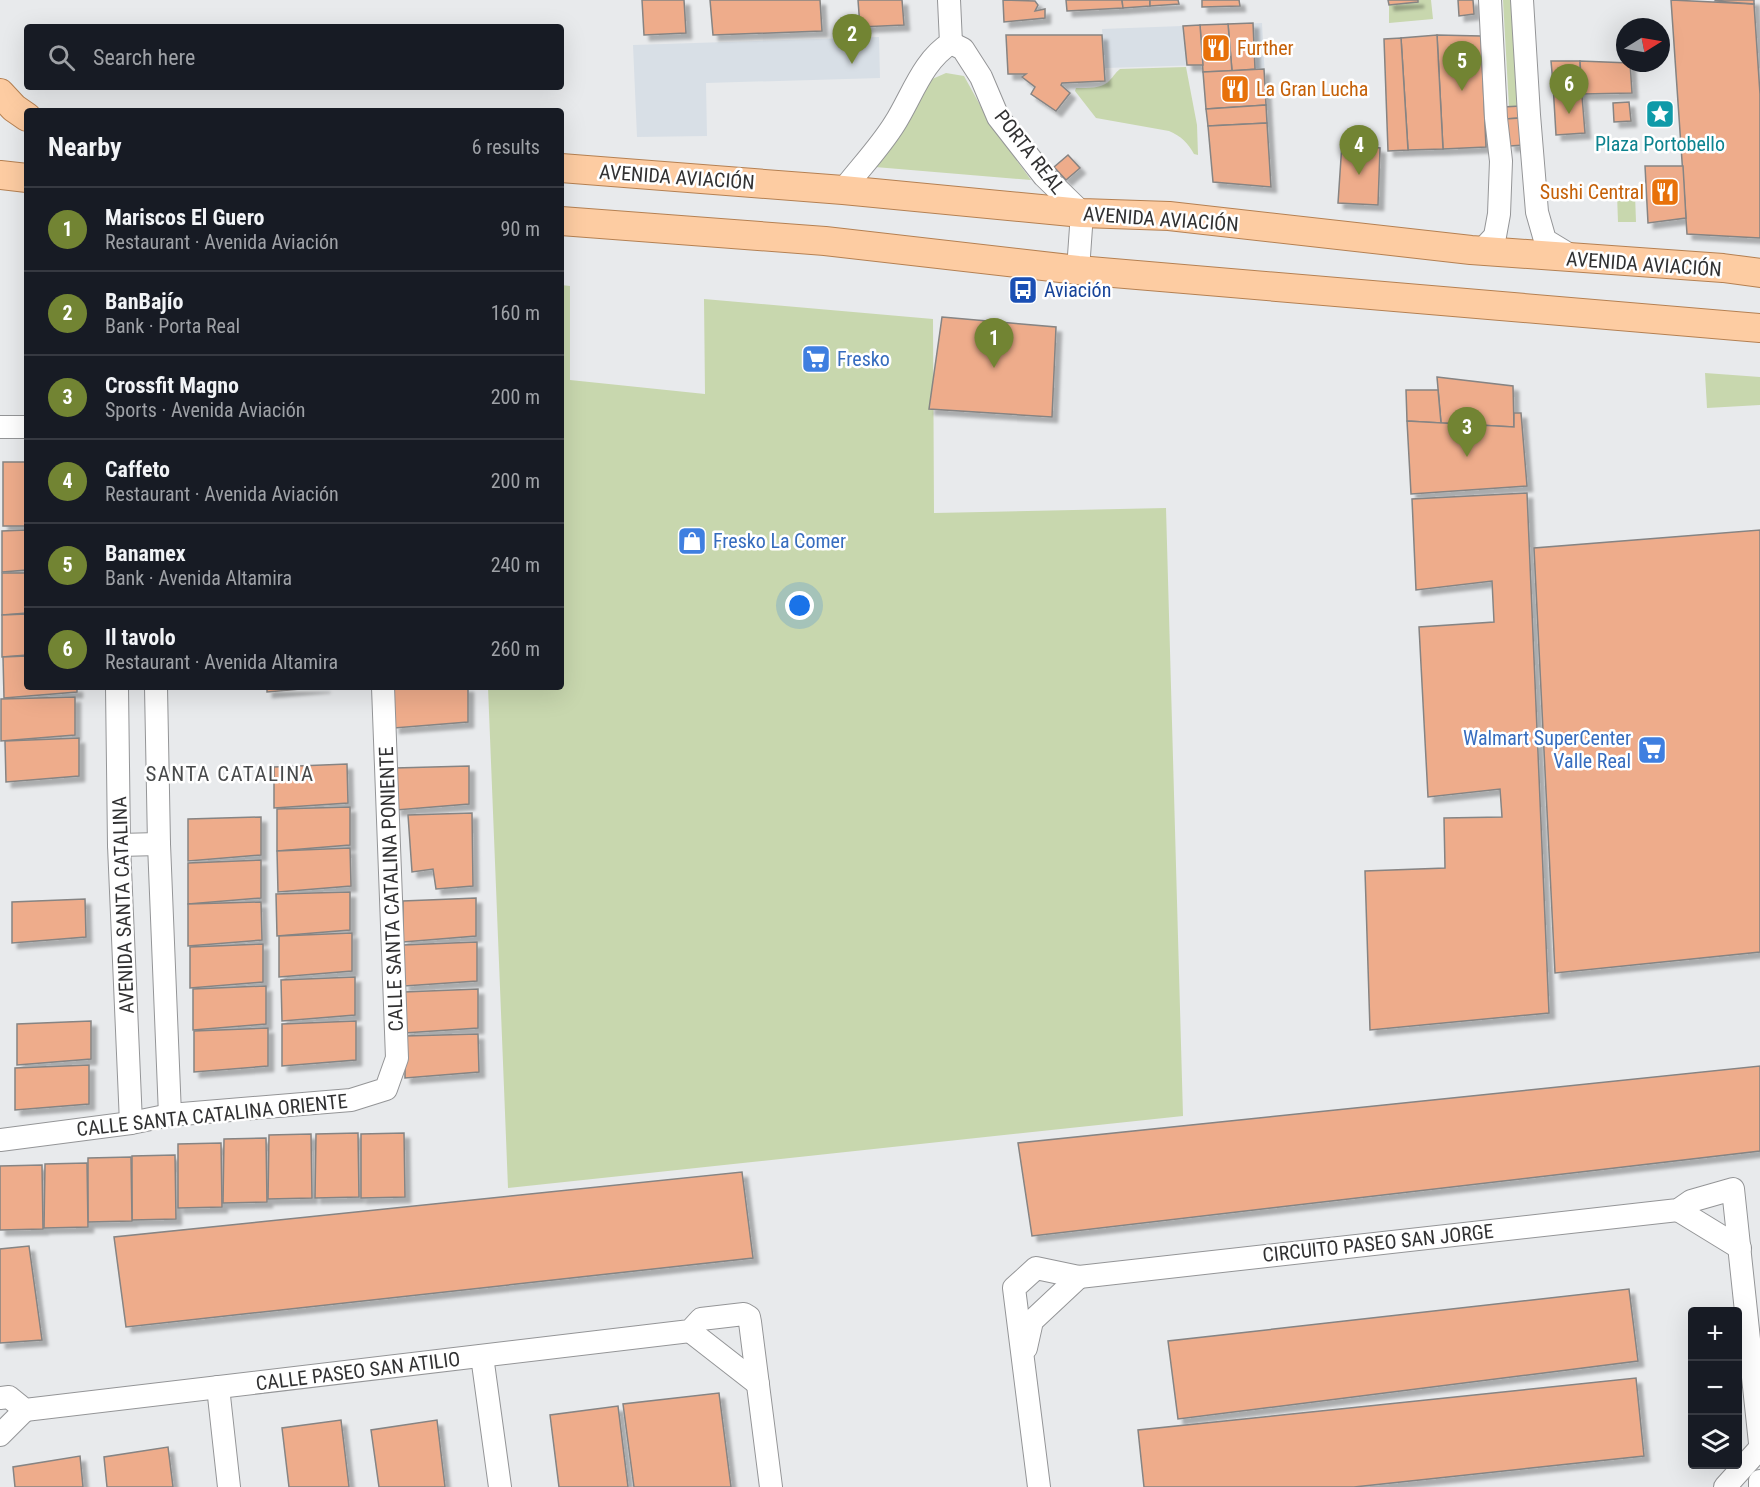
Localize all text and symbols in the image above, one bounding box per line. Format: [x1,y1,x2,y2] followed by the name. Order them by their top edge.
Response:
[832,14,872,64] pin: 2
[1616,18,1670,72] north arrow
[24,24,564,90] search box
[1200,32,1232,64] restaurant icon: Further
[1237,36,1294,60] place label: Further
[45,41,78,74] icon: search
[1442,42,1482,91] pin: 5
[93,45,195,70] text: Search here
[1550,64,1588,114] pin: 6
[1219,73,1251,105] restaurant icon: La Gran Lucha
[1256,77,1368,101] place label: La Gran Lucha
[1644,98,1676,130] place icon: Plaza Portobello
[990,105,1070,199] street label: PORTA REAL
[1340,126,1378,175] pin: 4
[48,132,122,162] text: Nearby
[1595,132,1725,156] place label: Plaza Portobello
[472,135,540,159] text: 6 results
[598,160,756,194] street label: AVENIDA AVIACIÓN
[1649,176,1681,208] restaurant icon: Sushi Central
[1540,180,1644,204] place label: Sushi Central
[1082,202,1240,236] street label: AVENIDA AVIACIÓN
[105,205,264,230] text: Mariscos El Guero
[62,217,73,241] text: 1
[501,217,540,241] text: 90 m
[105,230,339,254] text: Restaurant · Avenida Aviación
[1565,247,1723,281] street label: AVENIDA AVIACIÓN
[1007,274,1039,306] bus stop icon: Aviación
[1044,278,1111,302] place label: Aviación
[105,289,183,314] text: BanBajío
[62,301,73,325] text: 2
[491,301,540,325] text: 160 m
[105,314,240,338] text: Bank · Porta Real
[974,318,1014,368] pin: 1
[800,343,832,375] supermarket icon: Fresko
[837,347,890,371] place label: Fresko
[105,373,239,398] text: Crossfit Magno
[62,385,73,409] text: 3
[491,385,540,409] text: 200 m
[105,398,306,422] text: Sports · Avenida Aviación
[1448,408,1486,457] pin: 3
[105,457,170,482] text: Caffeto
[62,469,73,493] text: 4
[491,469,540,493] text: 200 m
[105,482,339,506] text: Restaurant · Avenida Aviación
[676,525,708,557] shop icon: Fresko La Comer
[713,529,846,553] place label: Fresko La Comer
[105,541,186,566] text: Banamex
[62,553,73,577] text: 5
[491,553,540,577] text: 240 m
[105,566,292,590] text: Bank · Avenida Altamira
[785,591,814,620] your location
[105,625,176,650] text: Il tavolo
[62,637,73,661] text: 6
[491,637,540,661] text: 260 m
[105,650,338,674] text: Restaurant · Avenida Altamira
[1463,726,1631,773] place label: Walmart SuperCenter Valle Real
[1636,734,1668,766] supermarket icon: Walmart SuperCenter Valle Real
[374,746,408,1032] street label: CALLE SANTA CATALINA PONIENTE
[145,762,315,786] district label: SANTA CATALINA
[107,795,139,1014] street label: AVENIDA SANTA CATALINA
[75,1089,349,1141] street label: CALLE SANTA CATALINA ORIENTE
[1261,1219,1495,1267] street label: CIRCUITO PASEO SAN JORGE
[1688,1307,1742,1469] map controls
[1688,1307,1742,1361] button: +
[254,1347,462,1395] street label: CALLE PASEO SAN ATILIO
[1688,1361,1742,1415] button: −
[1688,1415,1742,1469] button: layers

